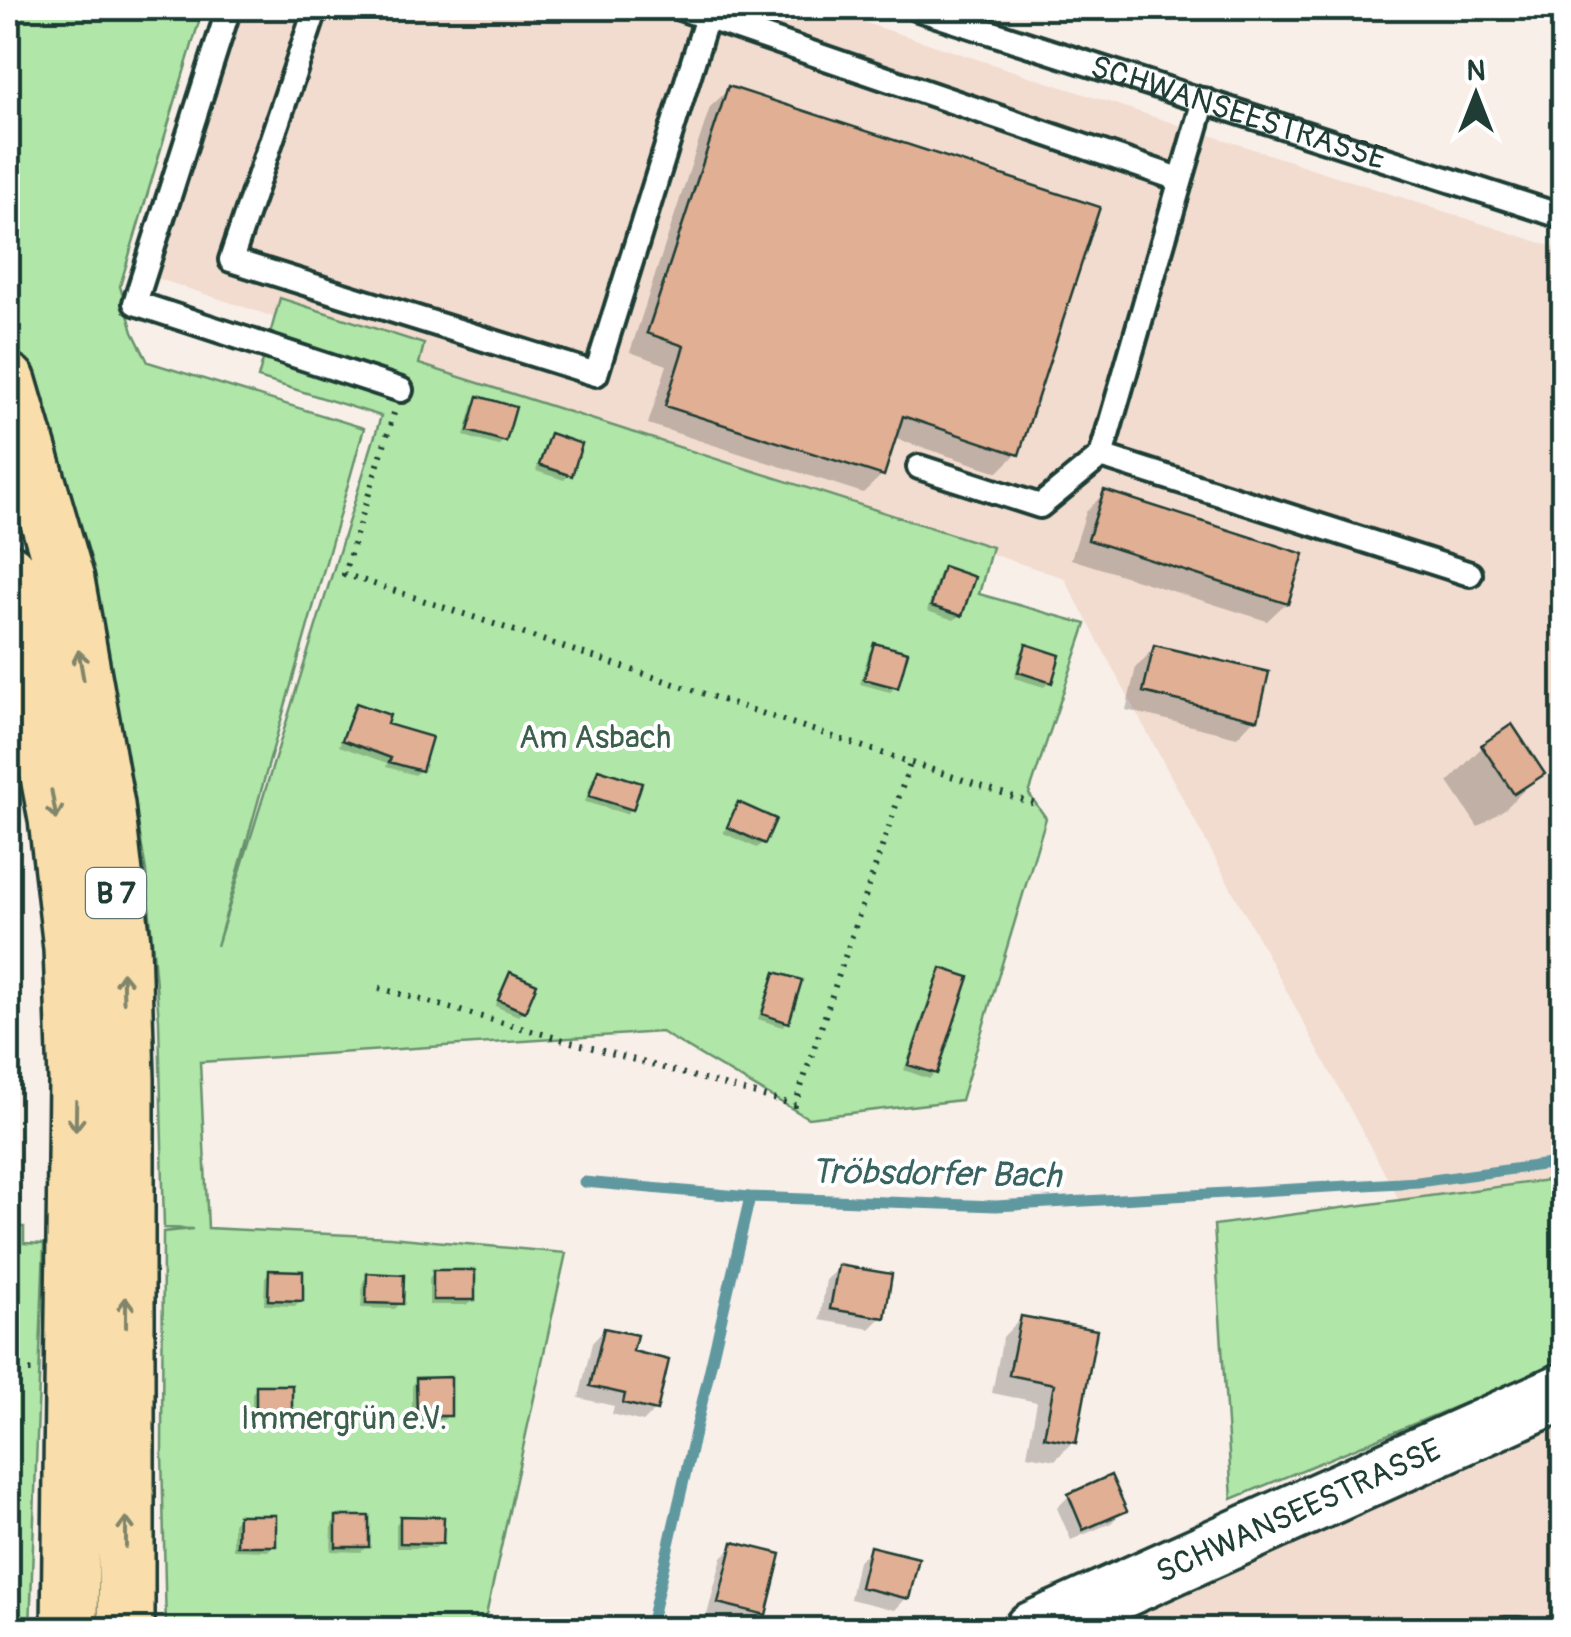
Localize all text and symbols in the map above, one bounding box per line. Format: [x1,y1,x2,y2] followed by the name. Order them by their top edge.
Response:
[1426,45,1526,145] north arrow
[1086,47,1391,179] street label: SCHWANSEESTRASSE
[1467,54,1485,89] text: N
[71,650,90,682] one-way arrow
[519,718,671,758] park label: Am Asbach
[45,788,64,821] one-way arrow
[86,868,146,918] road number: B 7
[114,972,133,1004] one-way arrow
[66,1098,86,1131] one-way arrow
[810,1150,1064,1198] water label: Tröbsdorfer Bach
[116,1297,136,1330] one-way arrow
[241,1399,447,1439] park label: Immergrün e.V.
[1150,1430,1448,1593] street label: SCHWANSEESTRASSE
[116,1517,136,1550] one-way arrow

